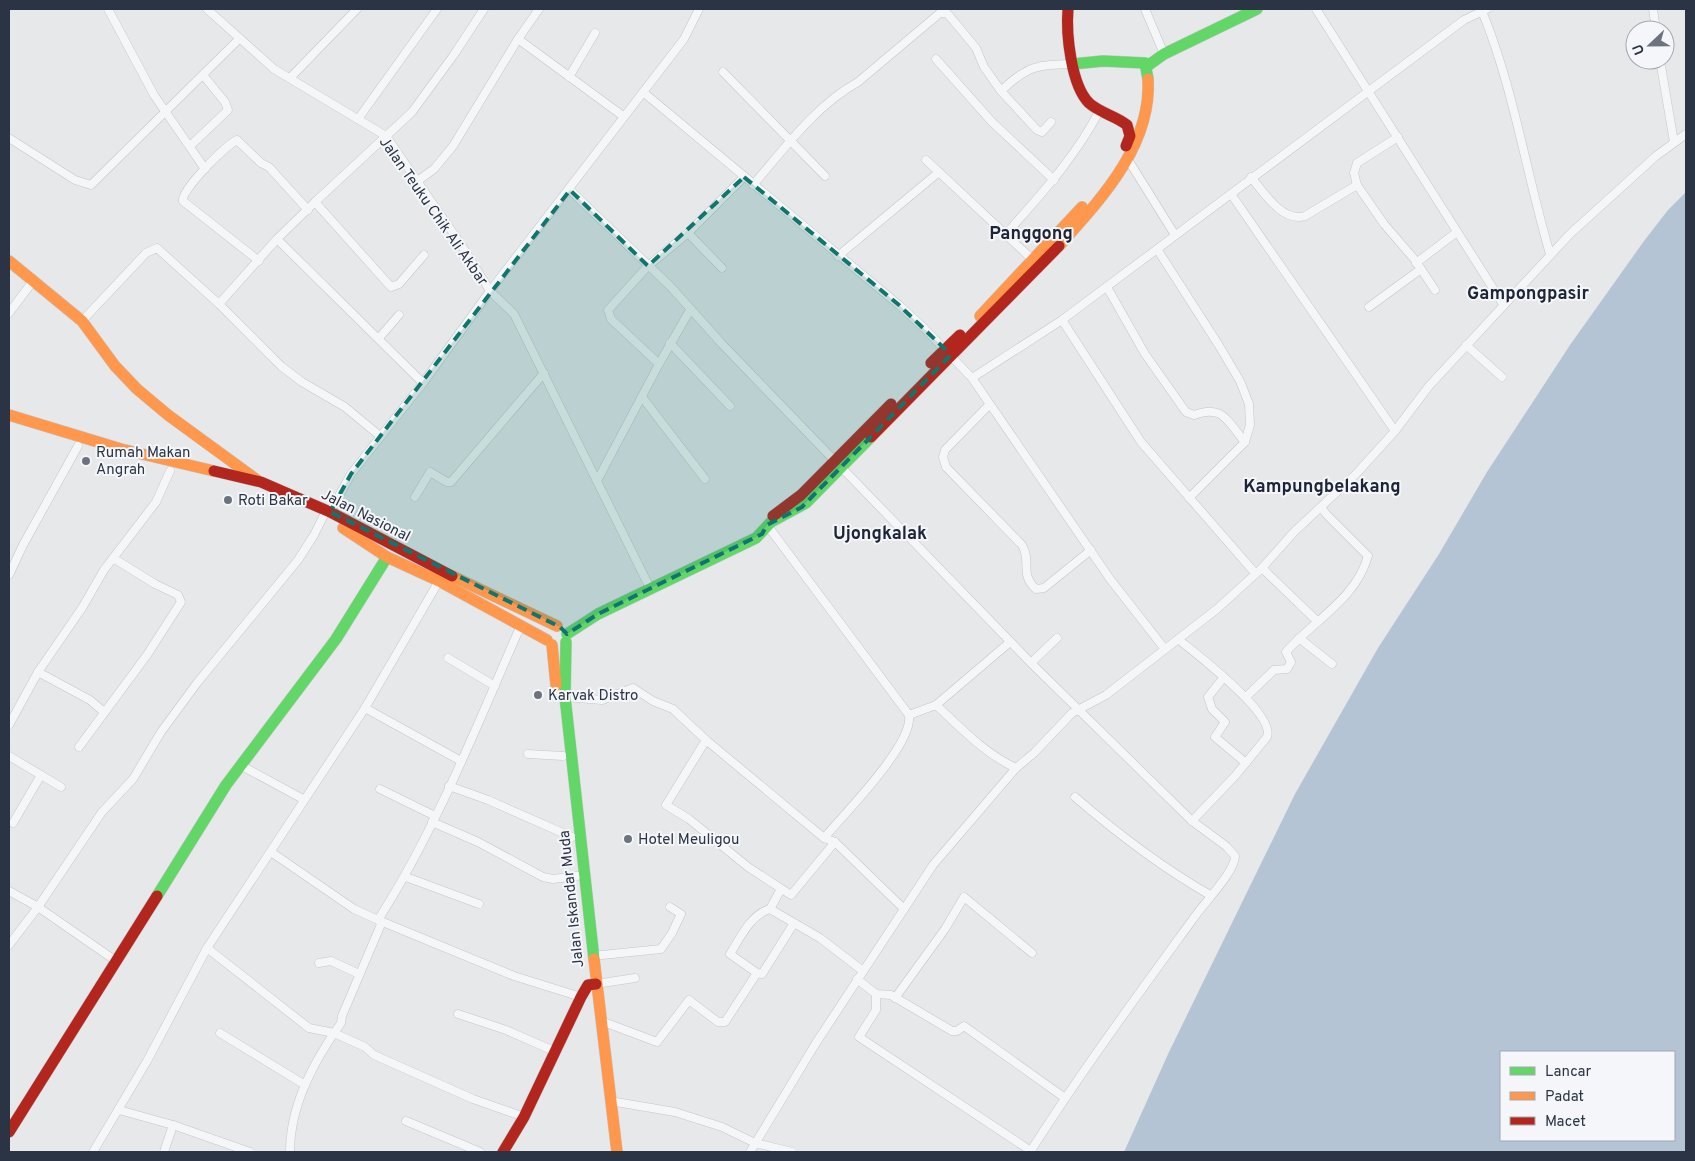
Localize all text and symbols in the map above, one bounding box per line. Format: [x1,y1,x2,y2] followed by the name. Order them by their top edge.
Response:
[1625,20,1675,70] north arrow
[1630,42,1649,57] text: U
[374,134,492,290] street label: Jalan Teuku Chik Ali Akbar
[989,223,1073,246] district label: Panggong
[1467,283,1589,306] district label: Gampongpasir
[96,444,191,480] place label: Rumah Makan Angrah
[80,455,92,467] marker: Rumah Makan Angrah
[1243,476,1401,499] district label: Kampungbelakang
[318,486,413,547] street label: Jalan Nasional
[238,492,308,511] place label: Roti Bakar
[222,494,234,506] marker: Roti Bakar
[833,523,927,546] district label: Ujongkalak
[548,687,638,706] place label: Karvak Distro
[532,689,544,701] marker: Karvak Distro
[556,829,589,968] street label: Jalan Iskandar Muda
[638,831,739,850] place label: Hotel Meuligou
[622,833,634,845] marker: Hotel Meuligou
[1500,1051,1675,1141] legend
[1545,1063,1592,1082] text: Lancar
[1545,1088,1584,1107] text: Padat
[1545,1113,1586,1132] text: Macet

